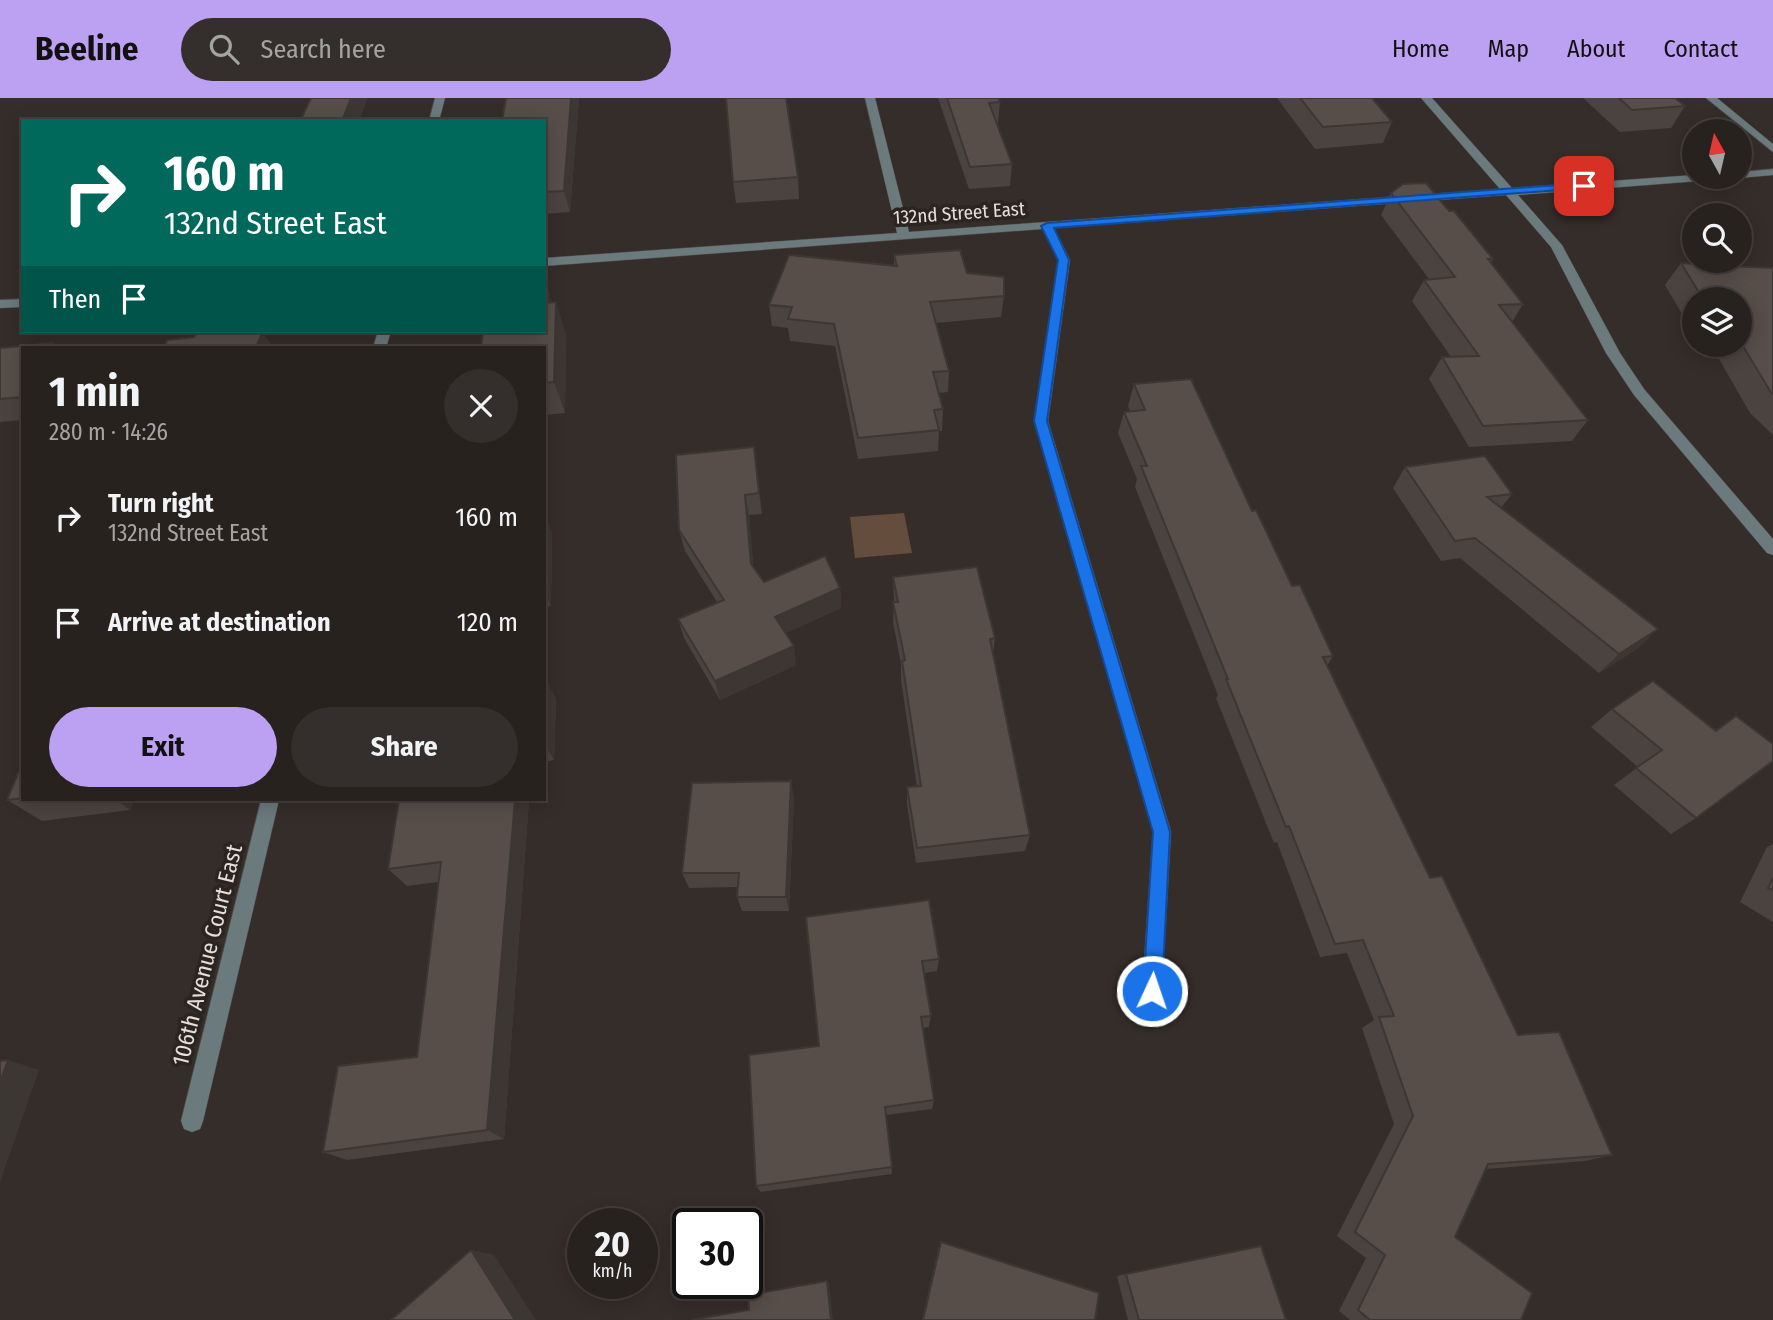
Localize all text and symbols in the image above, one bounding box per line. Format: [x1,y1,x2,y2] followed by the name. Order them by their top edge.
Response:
[181,18,671,81] search box
[35,29,139,69] text: Beeline
[205,30,243,68] icon: search
[261,34,386,65] text: Search here
[1392,35,1449,63] text: Home
[1487,35,1529,63] text: Map
[1567,35,1625,63] text: About
[1663,35,1738,63] text: Contact
[1682,119,1752,189] north arrow
[1682,119,1752,357] map controls
[164,144,285,203] text: 160 m
[49,147,140,238] icon: right
[1554,156,1614,216] pin
[1565,167,1603,205] icon: arrive
[892,197,1027,229] street label: 132nd Street East
[1682,203,1752,273] button: search
[164,204,387,242] text: 132nd Street East
[115,280,153,318] icon: arrive
[49,284,101,315] text: Then
[1682,287,1752,357] button: layers
[49,367,140,417] text: 1 min
[444,369,518,443] button: close
[49,418,168,446] text: 280 m · 14:26
[108,488,214,519] text: Turn right
[49,499,87,537] icon: right
[455,502,518,533] text: 160 m
[108,519,268,547] text: 132nd Street East
[49,604,87,642] icon: arrive
[108,607,331,638] text: Arrive at destination
[457,607,518,638] text: 120 m
[49,707,277,787] button: Exit
[291,707,518,787] button: Share
[166,841,248,1069] street label: 106th Avenue Court East
[1115,954,1189,1028] position arrow
[672,1208,763,1299] speed limit sign: 30
[595,1223,630,1265] text: 20
[592,1260,633,1282] text: km/h

